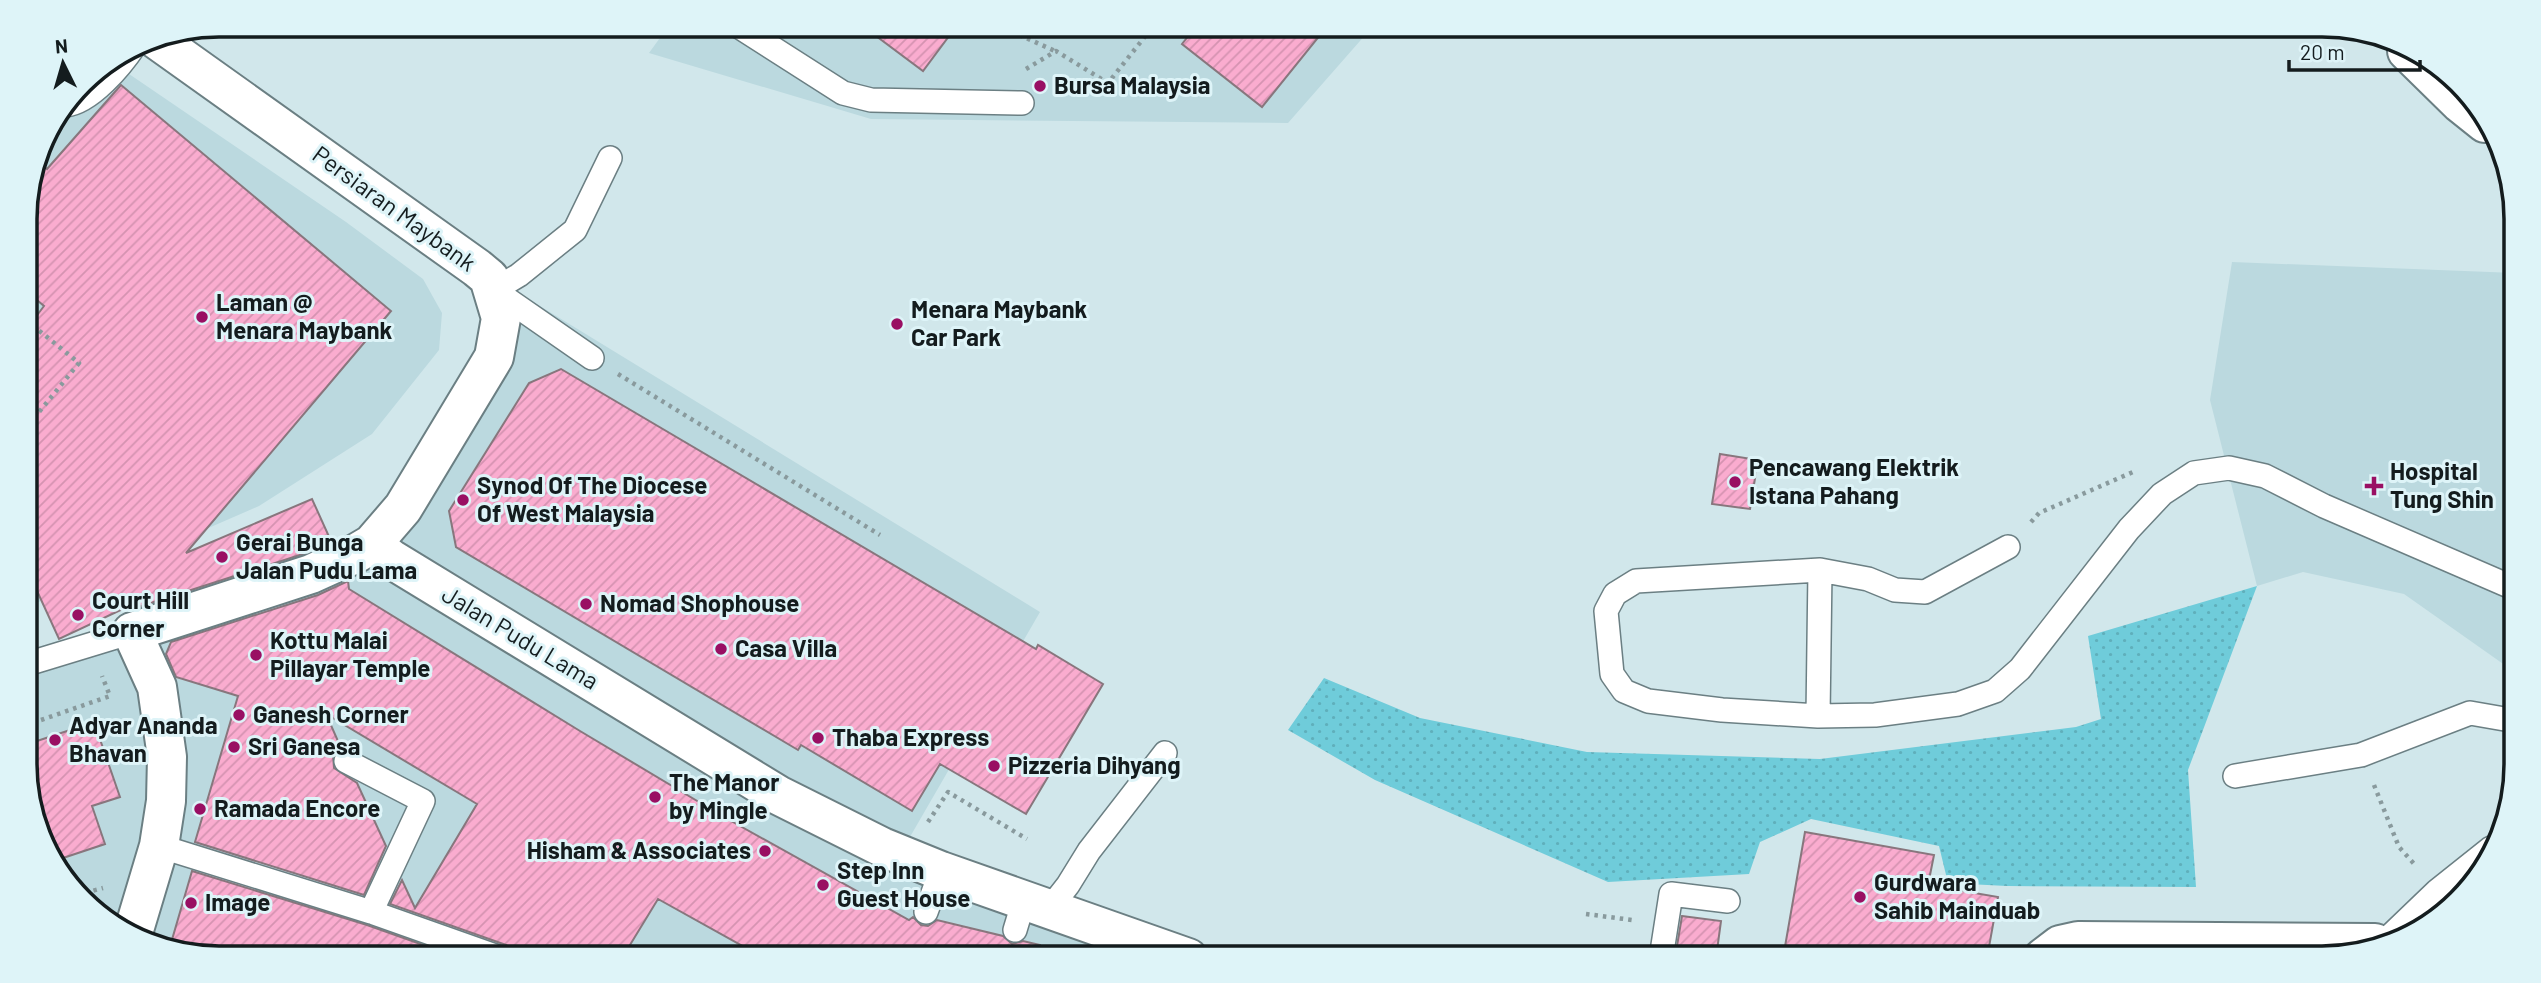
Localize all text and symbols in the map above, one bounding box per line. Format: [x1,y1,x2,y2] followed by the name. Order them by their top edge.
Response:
[28,28,98,98] north arrow
[2289,28,2420,72] scale bar
[54,34,69,58] text: N
[2300,39,2345,64] text: 20 m
[1054,70,1210,99] place label: Bursa Malaysia
[1032,78,1048,94] marker: Bursa Malaysia
[308,139,482,277] street label: Persiaran Maybank
[216,287,393,344] place label: Laman @ Menara Maybank
[911,294,1088,351] place label: Menara Maybank Car Park
[194,309,210,325] marker: Laman @ Menara Maybank
[889,316,905,332] marker: Menara Maybank Car Park
[1749,452,1959,509] place label: Pencawang Elektrik Istana Pahang
[2390,456,2494,513] place label: Hospital Tung Shin
[477,470,707,527] place label: Synod Of The Diocese Of West Malaysia
[1727,474,1743,490] marker: Pencawang Elektrik Istana Pahang
[2364,476,2384,496] marker: Hospital Tung Shin
[455,492,471,508] marker: Synod Of The Diocese Of West Malaysia
[236,527,417,584] place label: Gerai Bunga Jalan Pudu Lama
[214,549,230,565] marker: Gerai Bunga Jalan Pudu Lama
[437,579,604,695] street label: Jalan Pudu Lama
[92,585,189,642] place label: Court Hill Corner
[600,588,799,617] place label: Nomad Shophouse
[578,596,594,612] marker: Nomad Shophouse
[70,607,86,623] marker: Court Hill Corner
[270,625,430,682] place label: Kottu Malai Pillayar Temple
[735,633,837,662] place label: Casa Villa
[713,641,729,657] marker: Casa Villa
[248,647,264,663] marker: Kottu Malai Pillayar Temple
[253,699,409,728] place label: Ganesh Corner
[231,707,247,723] marker: Ganesh Corner
[69,710,218,767] place label: Adyar Ananda Bhavan
[832,722,989,751] place label: Thaba Express
[810,730,826,746] marker: Thaba Express
[248,731,360,760] place label: Sri Ganesa
[47,732,63,748] marker: Adyar Ananda Bhavan
[226,739,242,755] marker: Sri Ganesa
[1008,750,1181,779] place label: Pizzeria Dihyang
[986,758,1002,774] marker: Pizzeria Dihyang
[669,767,779,824] place label: The Manor by Mingle
[647,789,663,805] marker: The Manor by Mingle
[214,793,380,822] place label: Ramada Encore
[192,801,208,817] marker: Ramada Encore
[527,835,751,864] place label: Hisham & Associates
[757,843,773,859] marker: Hisham & Associates
[837,855,970,912] place label: Step Inn Guest House
[1874,867,2040,924] place label: Gurdwara Sahib Mainduab
[815,877,831,893] marker: Step Inn Guest House
[205,887,270,916] place label: Image
[1852,889,1868,905] marker: Gurdwara Sahib Mainduab
[183,895,199,911] marker: Image

